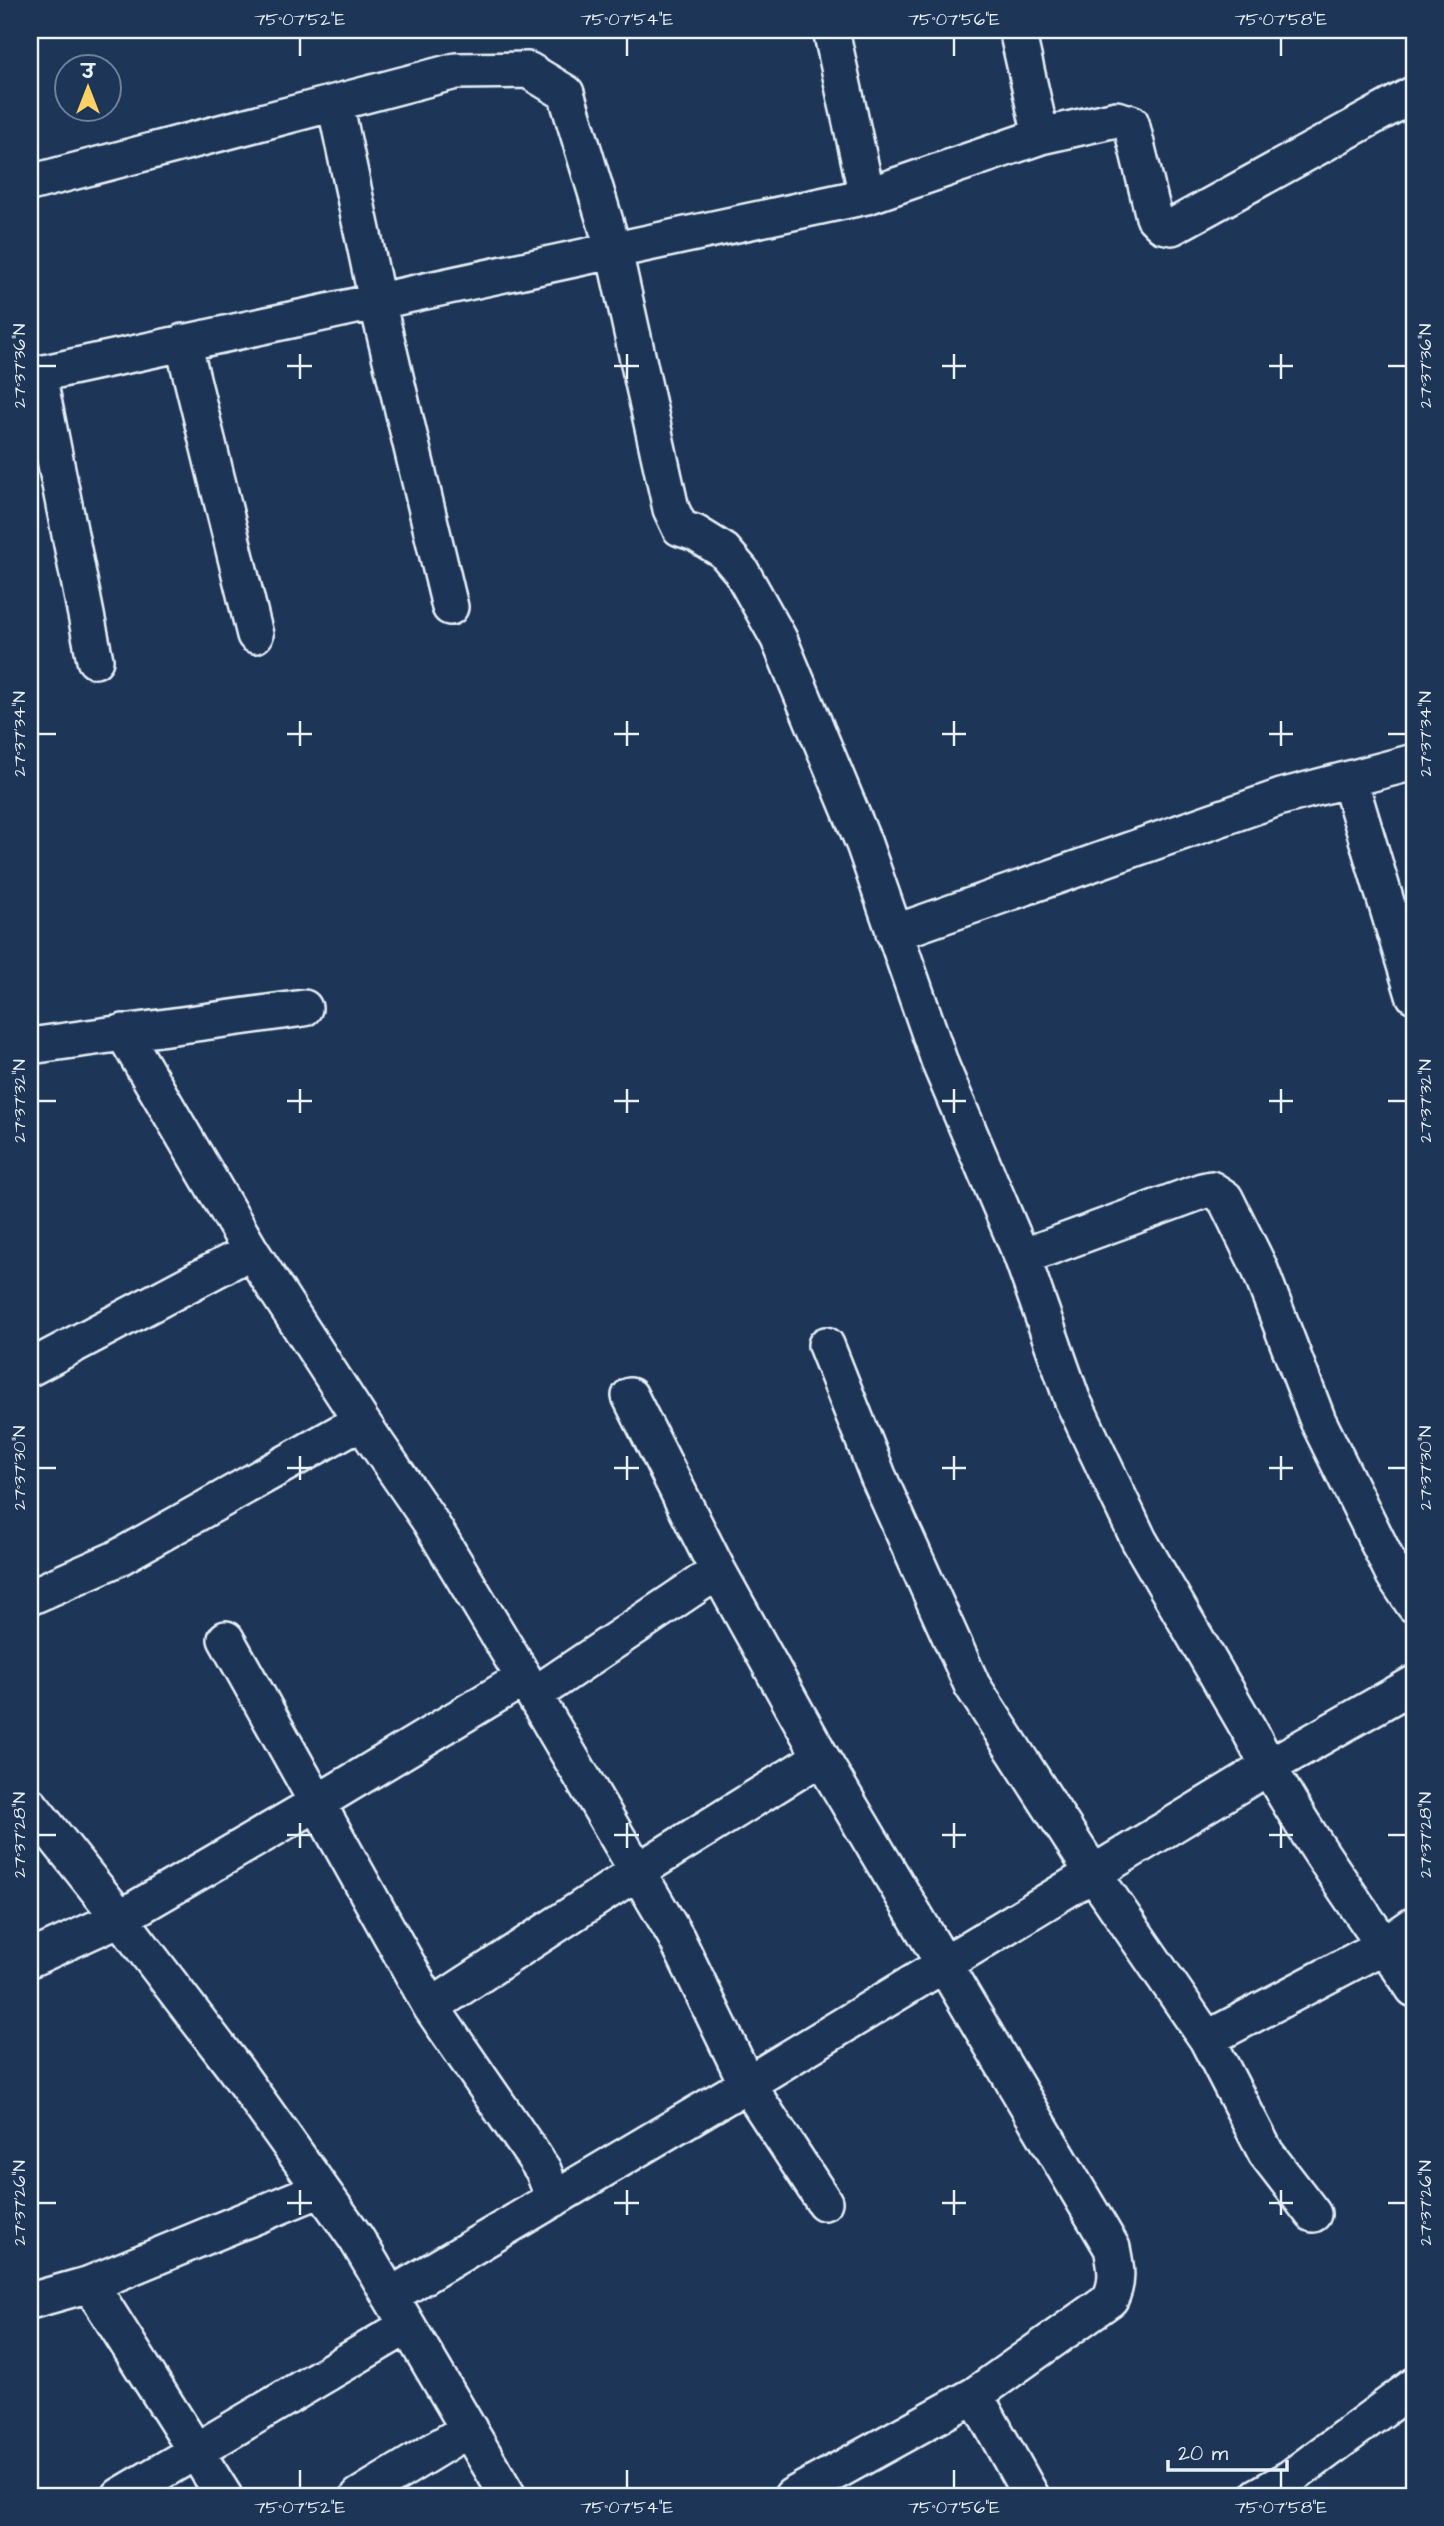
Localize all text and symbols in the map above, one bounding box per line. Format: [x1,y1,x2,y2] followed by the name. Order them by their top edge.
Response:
[254,7,346,32] text: 75°07'52"E
[580,7,674,32] text: 75°07'54"E
[908,7,1000,32] text: 75°07'56"E
[1235,7,1328,32] text: 75°07'58"E
[52,52,122,122] north arrow
[80,59,97,86] text: उ
[7,324,32,408] text: 27°37'36"N
[1413,324,1438,408] text: 27°37'36"N
[7,691,32,777] text: 27°37'34"N
[1413,691,1438,777] text: 27°37'34"N
[7,1059,32,1143] text: 27°37'32"N
[1413,1059,1438,1143] text: 27°37'32"N
[7,1426,32,1510] text: 27°37'30"N
[1413,1426,1438,1510] text: 27°37'30"N
[7,1792,32,1878] text: 27°37'28"N
[1413,1792,1438,1878] text: 27°37'28"N
[7,2160,32,2246] text: 27°37'26"N
[1413,2160,1438,2246] text: 27°37'26"N
[1168,2428,1286,2472] scale bar
[1178,2439,1229,2468] text: 20 m
[254,2495,346,2520] text: 75°07'52"E
[580,2495,674,2520] text: 75°07'54"E
[908,2495,1000,2520] text: 75°07'56"E
[1235,2495,1328,2520] text: 75°07'58"E

